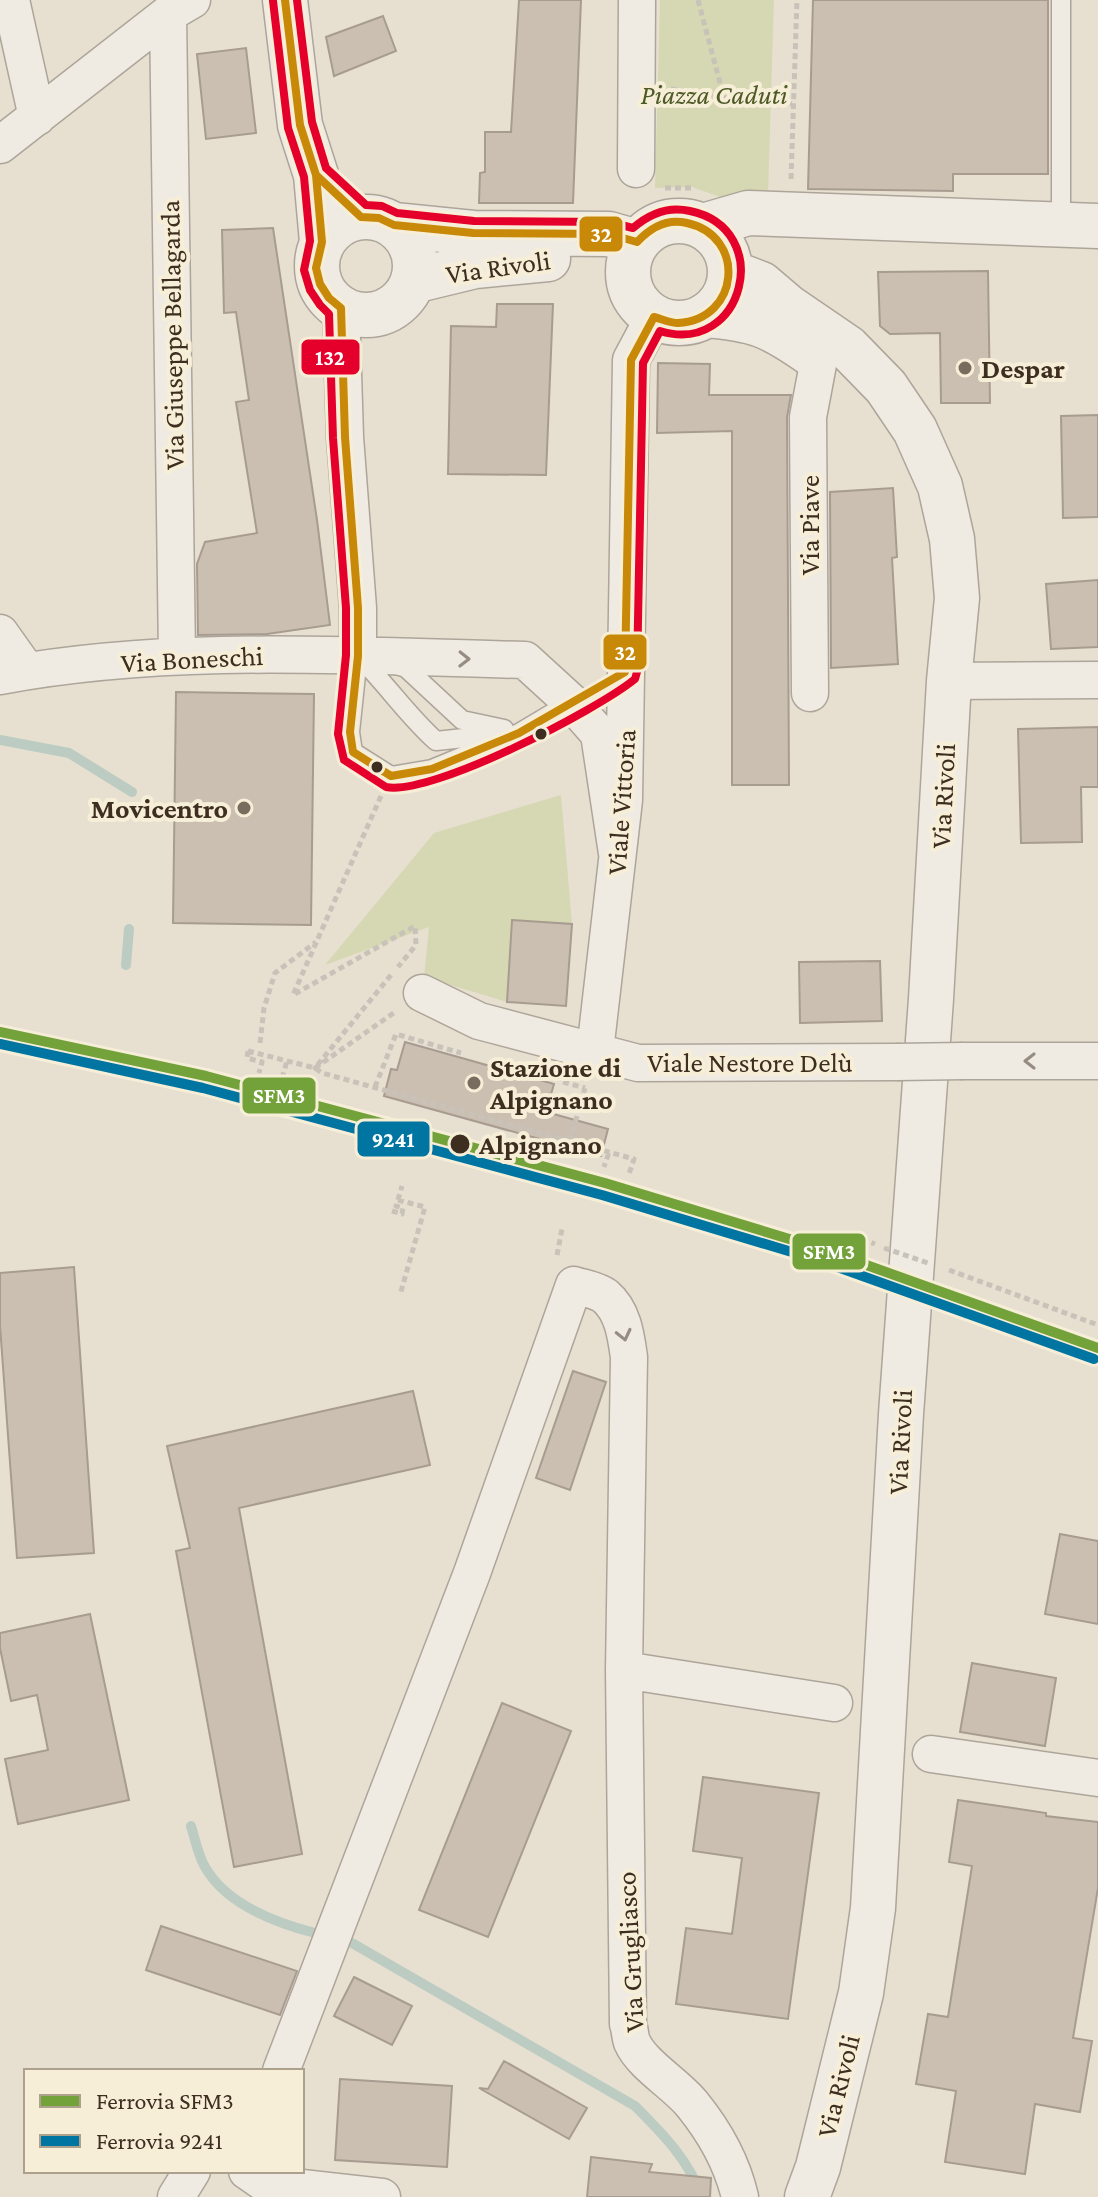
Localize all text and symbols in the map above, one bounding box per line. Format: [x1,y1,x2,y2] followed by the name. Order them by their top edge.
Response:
[640,79,788,110] park label: Piazza Caduti
[154,200,190,470] street label: Via Giuseppe Bellagarda
[578,215,624,253] line badge: 32
[590,222,612,247] text: 32
[444,244,552,290] street label: Via Rivoli
[300,338,361,376] line badge: 132
[315,345,345,370] text: 132
[981,353,1065,384] place label: Despar
[956,359,974,377] marker: Despar
[794,475,825,575] street label: Via Piave
[602,633,648,671] line badge: 32
[120,640,264,678] street label: Via Boneschi
[614,640,636,665] text: 32
[458,650,471,667] one-way arrow
[533,726,549,742] unlabelled marker
[600,728,642,876] street label: Viale Vittoria
[925,743,961,849] street label: Via Rivoli
[369,759,385,775] unlabelled marker
[91,793,228,824] place label: Movicentro
[235,799,253,817] marker: Movicentro
[647,1047,853,1078] street label: Viale Nestore Delù
[489,1052,621,1115] place label: Stazione di Alpignano
[1023,1052,1036,1070] one-way arrow
[465,1074,483,1092] marker: Stazione di Alpignano
[241,1076,317,1115] line badge: SFM3
[253,1083,305,1108] text: SFM3
[356,1120,431,1158] line badge: 9241
[371,1127,415,1152] text: 9241
[478,1129,602,1160] place label: Alpignano
[448,1132,472,1156] marker: Alpignano
[791,1232,867,1271] line badge: SFM3
[803,1239,855,1264] text: SFM3
[615,1327,632,1341] one-way arrow
[882,1389,918,1495] street label: Via Rivoli
[610,1871,650,2033] street label: Via Grugliasco
[810,2031,866,2141] street label: Via Rivoli
[24,2069,304,2173] legend
[96,2087,234,2114] text: Ferrovia SFM3
[96,2127,223,2154] text: Ferrovia 9241

